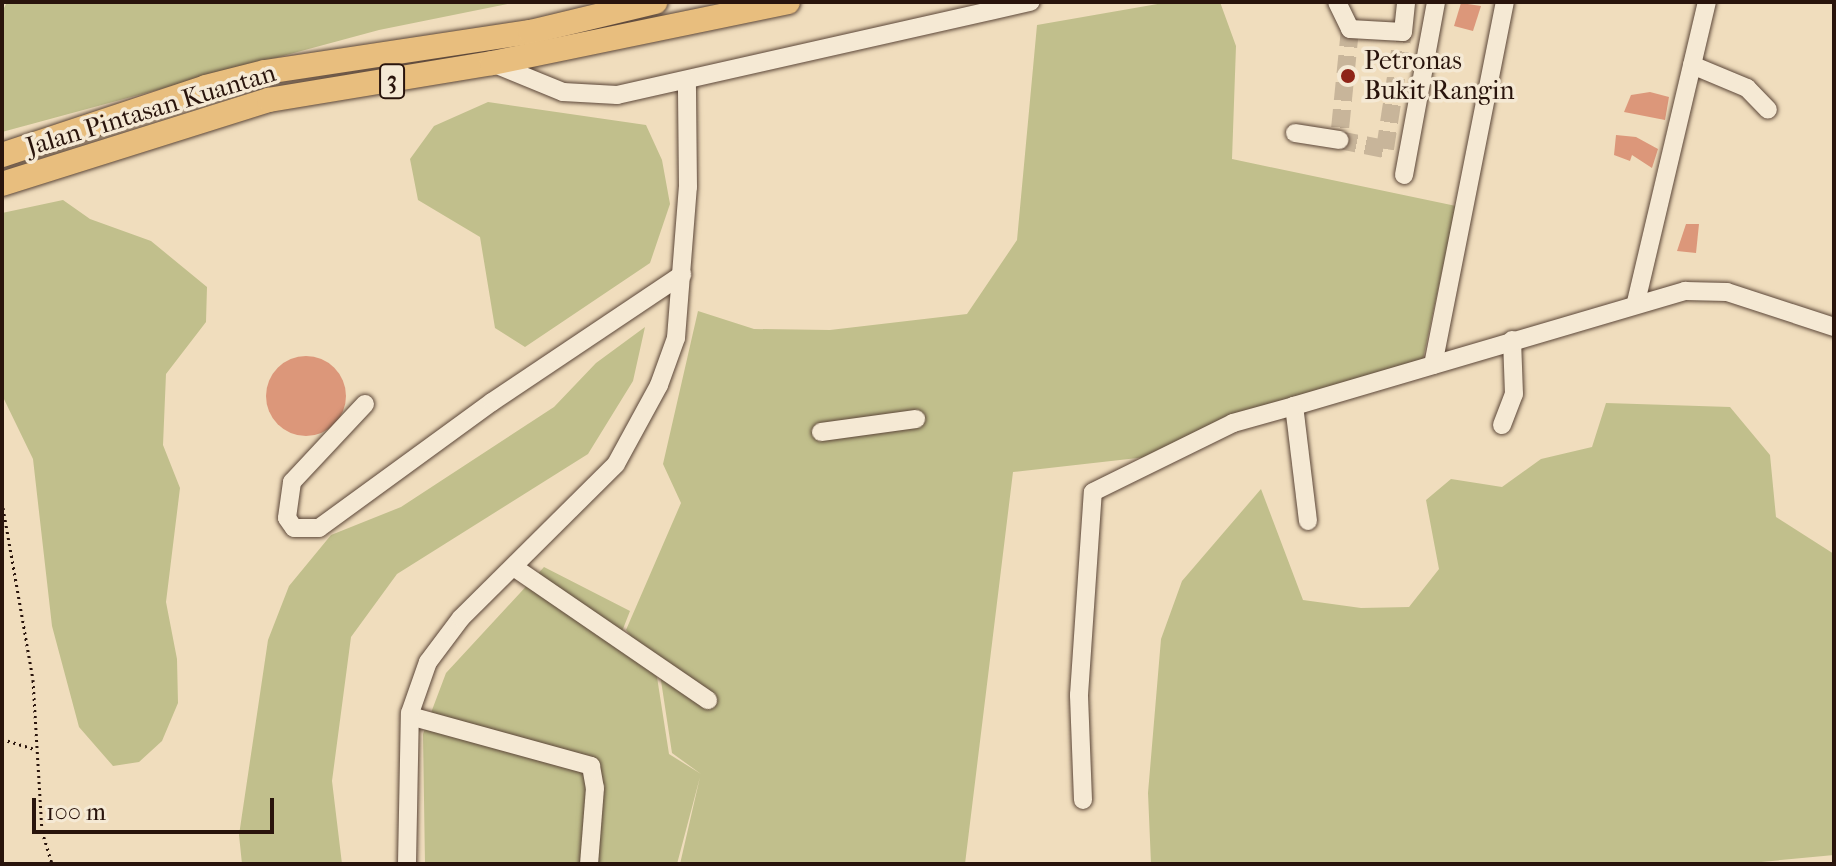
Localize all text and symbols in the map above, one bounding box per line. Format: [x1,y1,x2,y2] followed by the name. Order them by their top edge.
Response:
[1364,45,1515,106] place label: Petronas Bukit Rangin
[22,57,280,163] street label: Jalan Pintasan Kuantan
[378,61,406,101] road number: 3
[1339,67,1357,85] marker: Petronas Bukit Rangin
[36,782,278,832] scale bar
[46,798,106,826] text: 100 m

